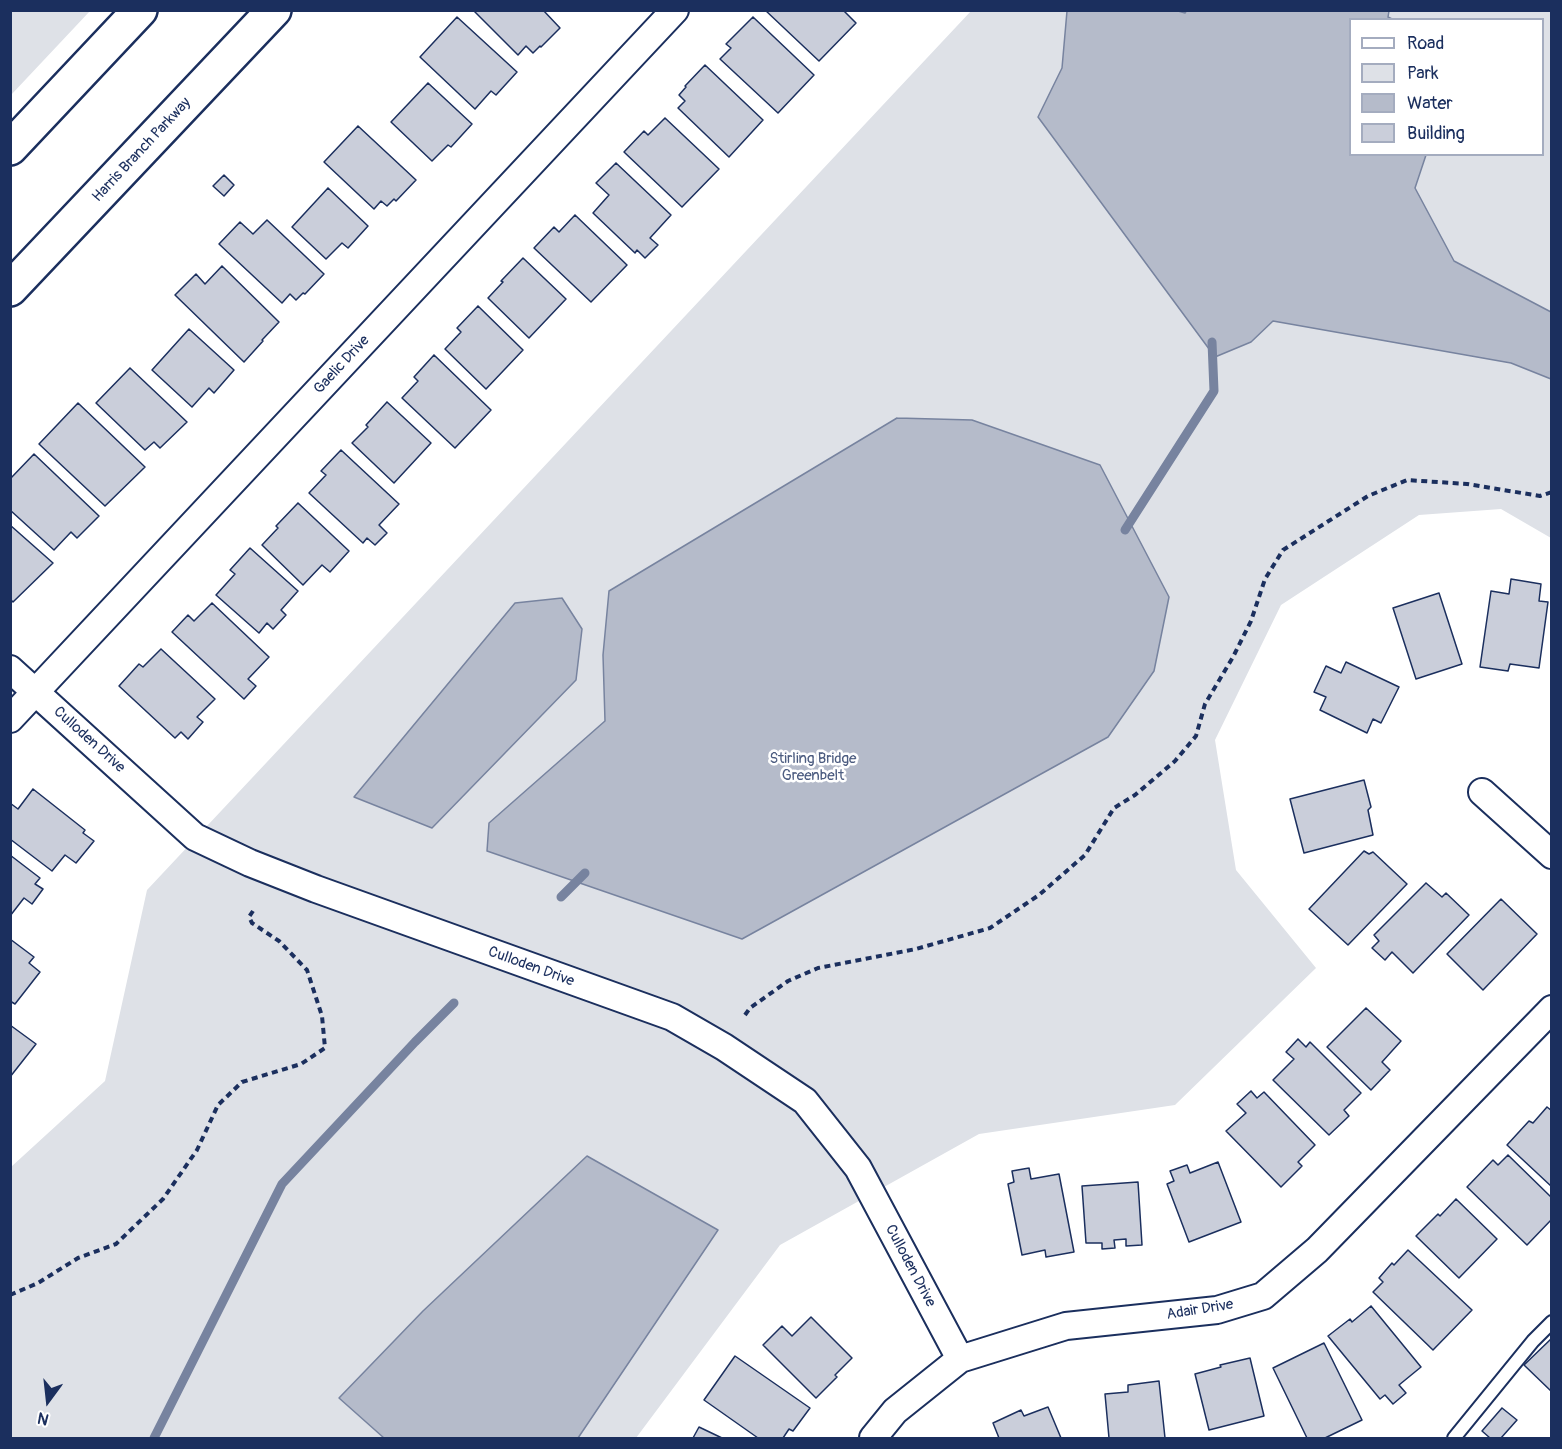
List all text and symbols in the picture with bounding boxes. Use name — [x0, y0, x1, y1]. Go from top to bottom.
legend — [1349, 18, 1544, 156]
text: Road — [1407, 32, 1444, 55]
text: Park — [1407, 62, 1439, 85]
text: Water — [1407, 92, 1453, 115]
street label: Harris Branch Parkway — [89, 94, 195, 206]
text: Building — [1407, 122, 1465, 145]
street label: Gaelic Drive — [310, 332, 374, 398]
street label: Culloden Drive — [49, 703, 129, 777]
park label: Stirling Bridge Greenbelt — [770, 750, 856, 785]
street label: Culloden Drive — [485, 943, 577, 991]
street label: Culloden Drive — [881, 1222, 939, 1310]
street label: Adair Drive — [1165, 1296, 1235, 1324]
north arrow — [18, 1371, 78, 1431]
text: N — [36, 1407, 51, 1429]

